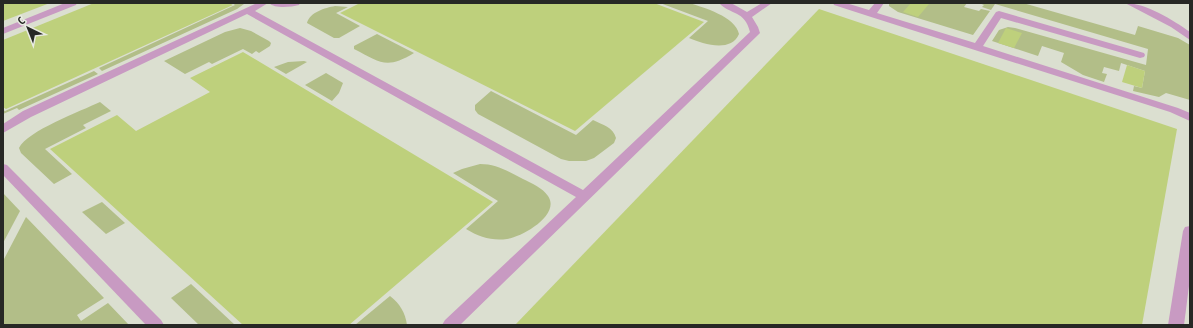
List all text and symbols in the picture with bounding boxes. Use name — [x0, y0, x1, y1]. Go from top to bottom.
north arrow — [8, 8, 48, 48]
text: С — [15, 14, 28, 28]

